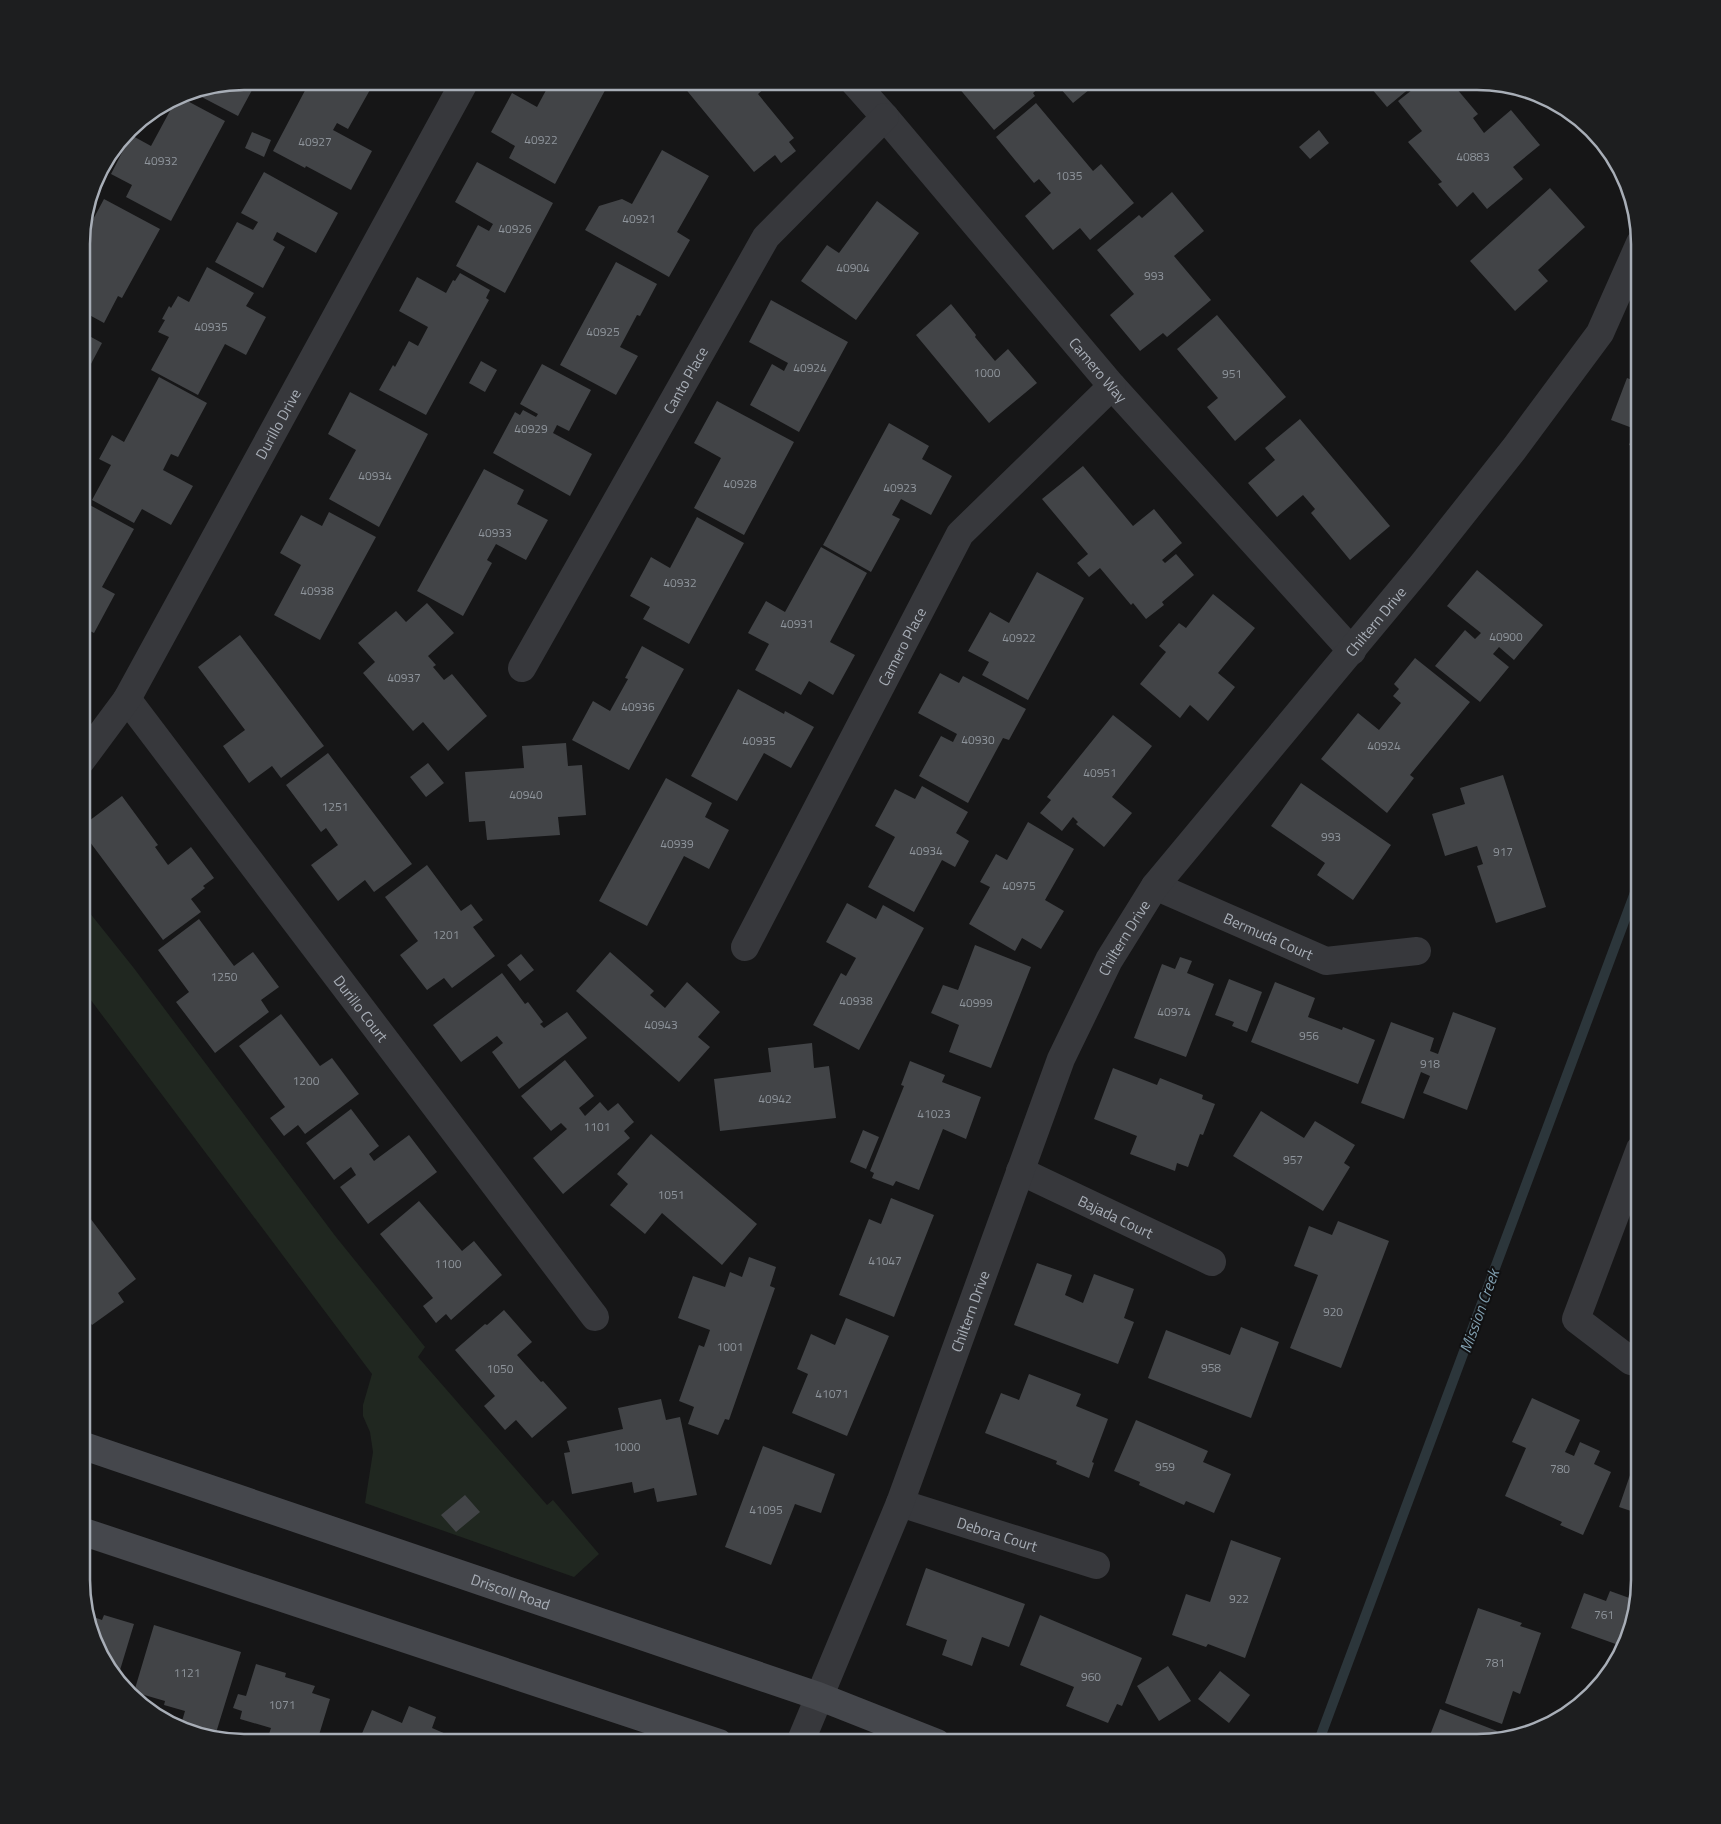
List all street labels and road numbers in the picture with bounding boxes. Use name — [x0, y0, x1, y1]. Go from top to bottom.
street label: Camero Way — [1064, 332, 1133, 408]
street label: Canto Place — [657, 342, 713, 418]
street label: Durillo Drive — [249, 384, 306, 463]
street label: Chiltern Drive — [1339, 581, 1411, 661]
street label: Camero Place — [871, 603, 932, 690]
street label: Chiltern Drive — [1092, 895, 1155, 979]
street label: Bermuda Court — [1220, 906, 1318, 966]
street label: Durillo Court — [328, 970, 395, 1047]
street label: Bajada Court — [1074, 1189, 1158, 1244]
street label: Chiltern Drive — [944, 1267, 995, 1355]
street label: Debora Court — [954, 1510, 1041, 1558]
street label: Driscoll Road — [468, 1567, 553, 1616]

